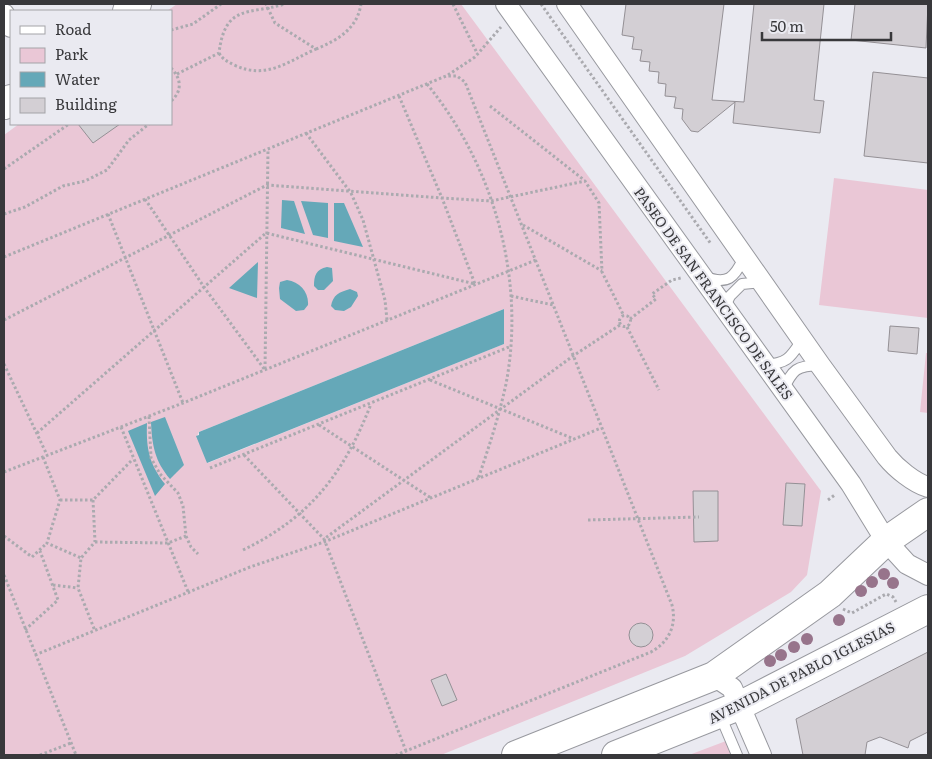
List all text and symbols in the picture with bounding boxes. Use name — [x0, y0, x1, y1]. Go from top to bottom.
legend — [10, 10, 172, 125]
scale bar — [762, 10, 891, 42]
text: 50 m — [770, 14, 804, 37]
text: Road — [55, 17, 91, 40]
text: Park — [55, 42, 89, 65]
text: Water — [55, 67, 100, 90]
text: Building — [55, 92, 117, 115]
street label: PASEO DE SAN FRANCISCO DE SALES — [630, 183, 798, 403]
street label: AVENIDA DE PABLO IGLESIAS — [704, 616, 898, 728]

